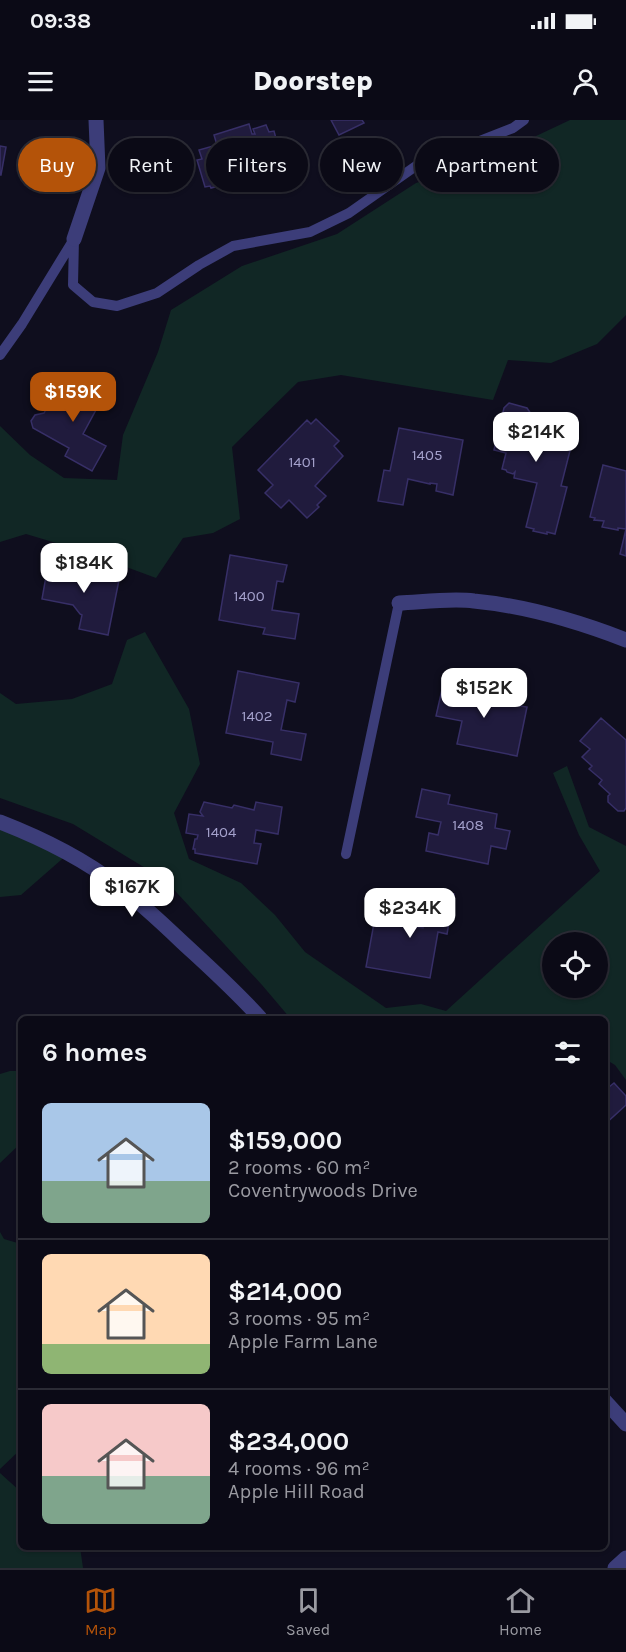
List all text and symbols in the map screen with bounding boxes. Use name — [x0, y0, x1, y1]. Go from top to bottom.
text: 09:38 — [30, 8, 91, 34]
icon: menu — [24, 65, 57, 98]
text: Doorstep — [253, 65, 373, 97]
icon: person — [569, 65, 602, 98]
chip: Buy — [18, 138, 96, 192]
chip: Rent — [108, 138, 194, 192]
chip: Filters — [206, 138, 308, 192]
chip: New — [320, 138, 403, 192]
chip: Apartment — [415, 138, 559, 192]
pin: $159K — [31, 372, 115, 423]
text: $159K — [44, 380, 102, 403]
pin: $214K — [494, 412, 578, 463]
text: $214K — [507, 420, 565, 443]
house number: 1405 — [412, 446, 442, 464]
house number: 1401 — [288, 453, 316, 471]
pin: $184K — [42, 543, 126, 594]
text: $184K — [55, 551, 113, 574]
house number: 1400 — [233, 587, 265, 605]
pin: $152K — [442, 668, 526, 719]
text: $152K — [455, 676, 513, 699]
house number: 1402 — [242, 707, 272, 725]
house number: 1408 — [452, 816, 484, 834]
house number: 1404 — [206, 823, 237, 841]
pin: $167K — [90, 867, 174, 918]
text: $167K — [104, 875, 160, 898]
pin: $234K — [368, 888, 452, 939]
text: $234K — [378, 896, 442, 919]
map controls — [542, 932, 608, 998]
button: locate — [542, 932, 608, 998]
icon: filters — [551, 1036, 584, 1069]
text: 6 homes — [42, 1037, 147, 1068]
text: $159,000 — [228, 1125, 342, 1156]
icon: home — [90, 1127, 162, 1199]
text: 2 rooms · 60 m² — [228, 1156, 371, 1179]
text: Coventrywoods Drive — [228, 1179, 418, 1202]
text: $214,000 — [228, 1276, 342, 1307]
icon: home — [90, 1278, 162, 1350]
text: 3 rooms · 95 m² — [228, 1307, 370, 1330]
text: Apple Farm Lane — [228, 1330, 378, 1353]
text: $234,000 — [228, 1426, 349, 1457]
icon: home — [90, 1428, 162, 1500]
text: 4 rooms · 96 m² — [228, 1457, 370, 1480]
text: Apple Hill Road — [228, 1480, 365, 1503]
tab: Map — [84, 1584, 117, 1639]
tab: Saved — [286, 1584, 330, 1639]
tab: Home — [499, 1584, 542, 1639]

